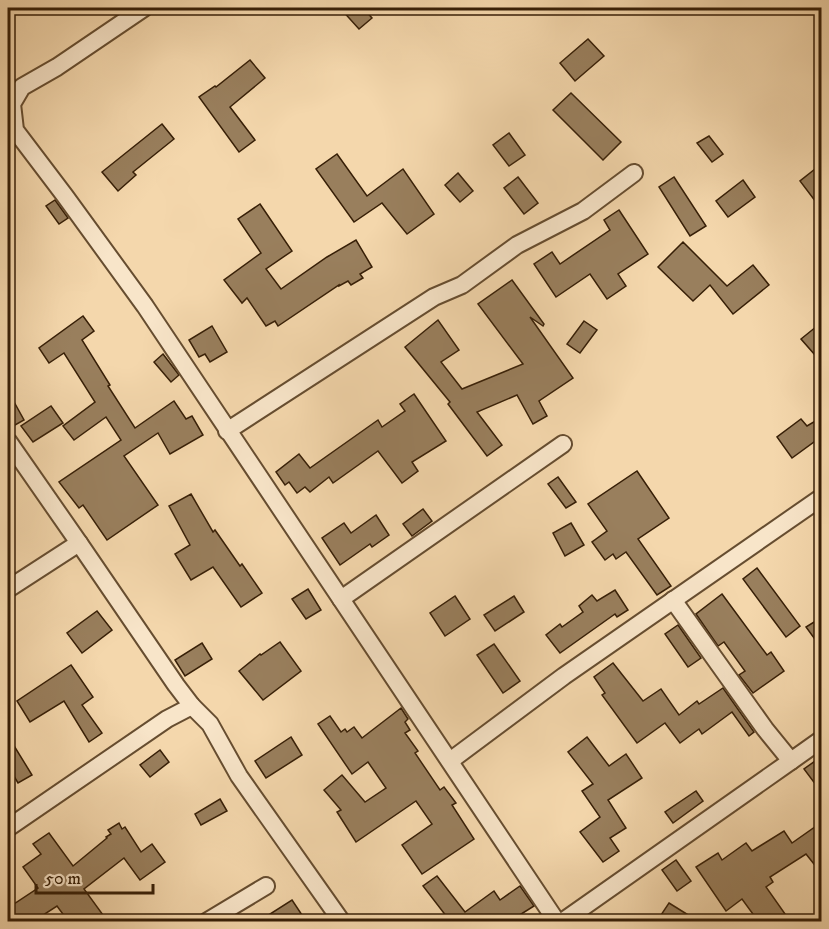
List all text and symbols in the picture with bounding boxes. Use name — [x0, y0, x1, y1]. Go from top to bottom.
scale bar — [36, 857, 153, 895]
text: 50 m — [45, 868, 81, 890]

